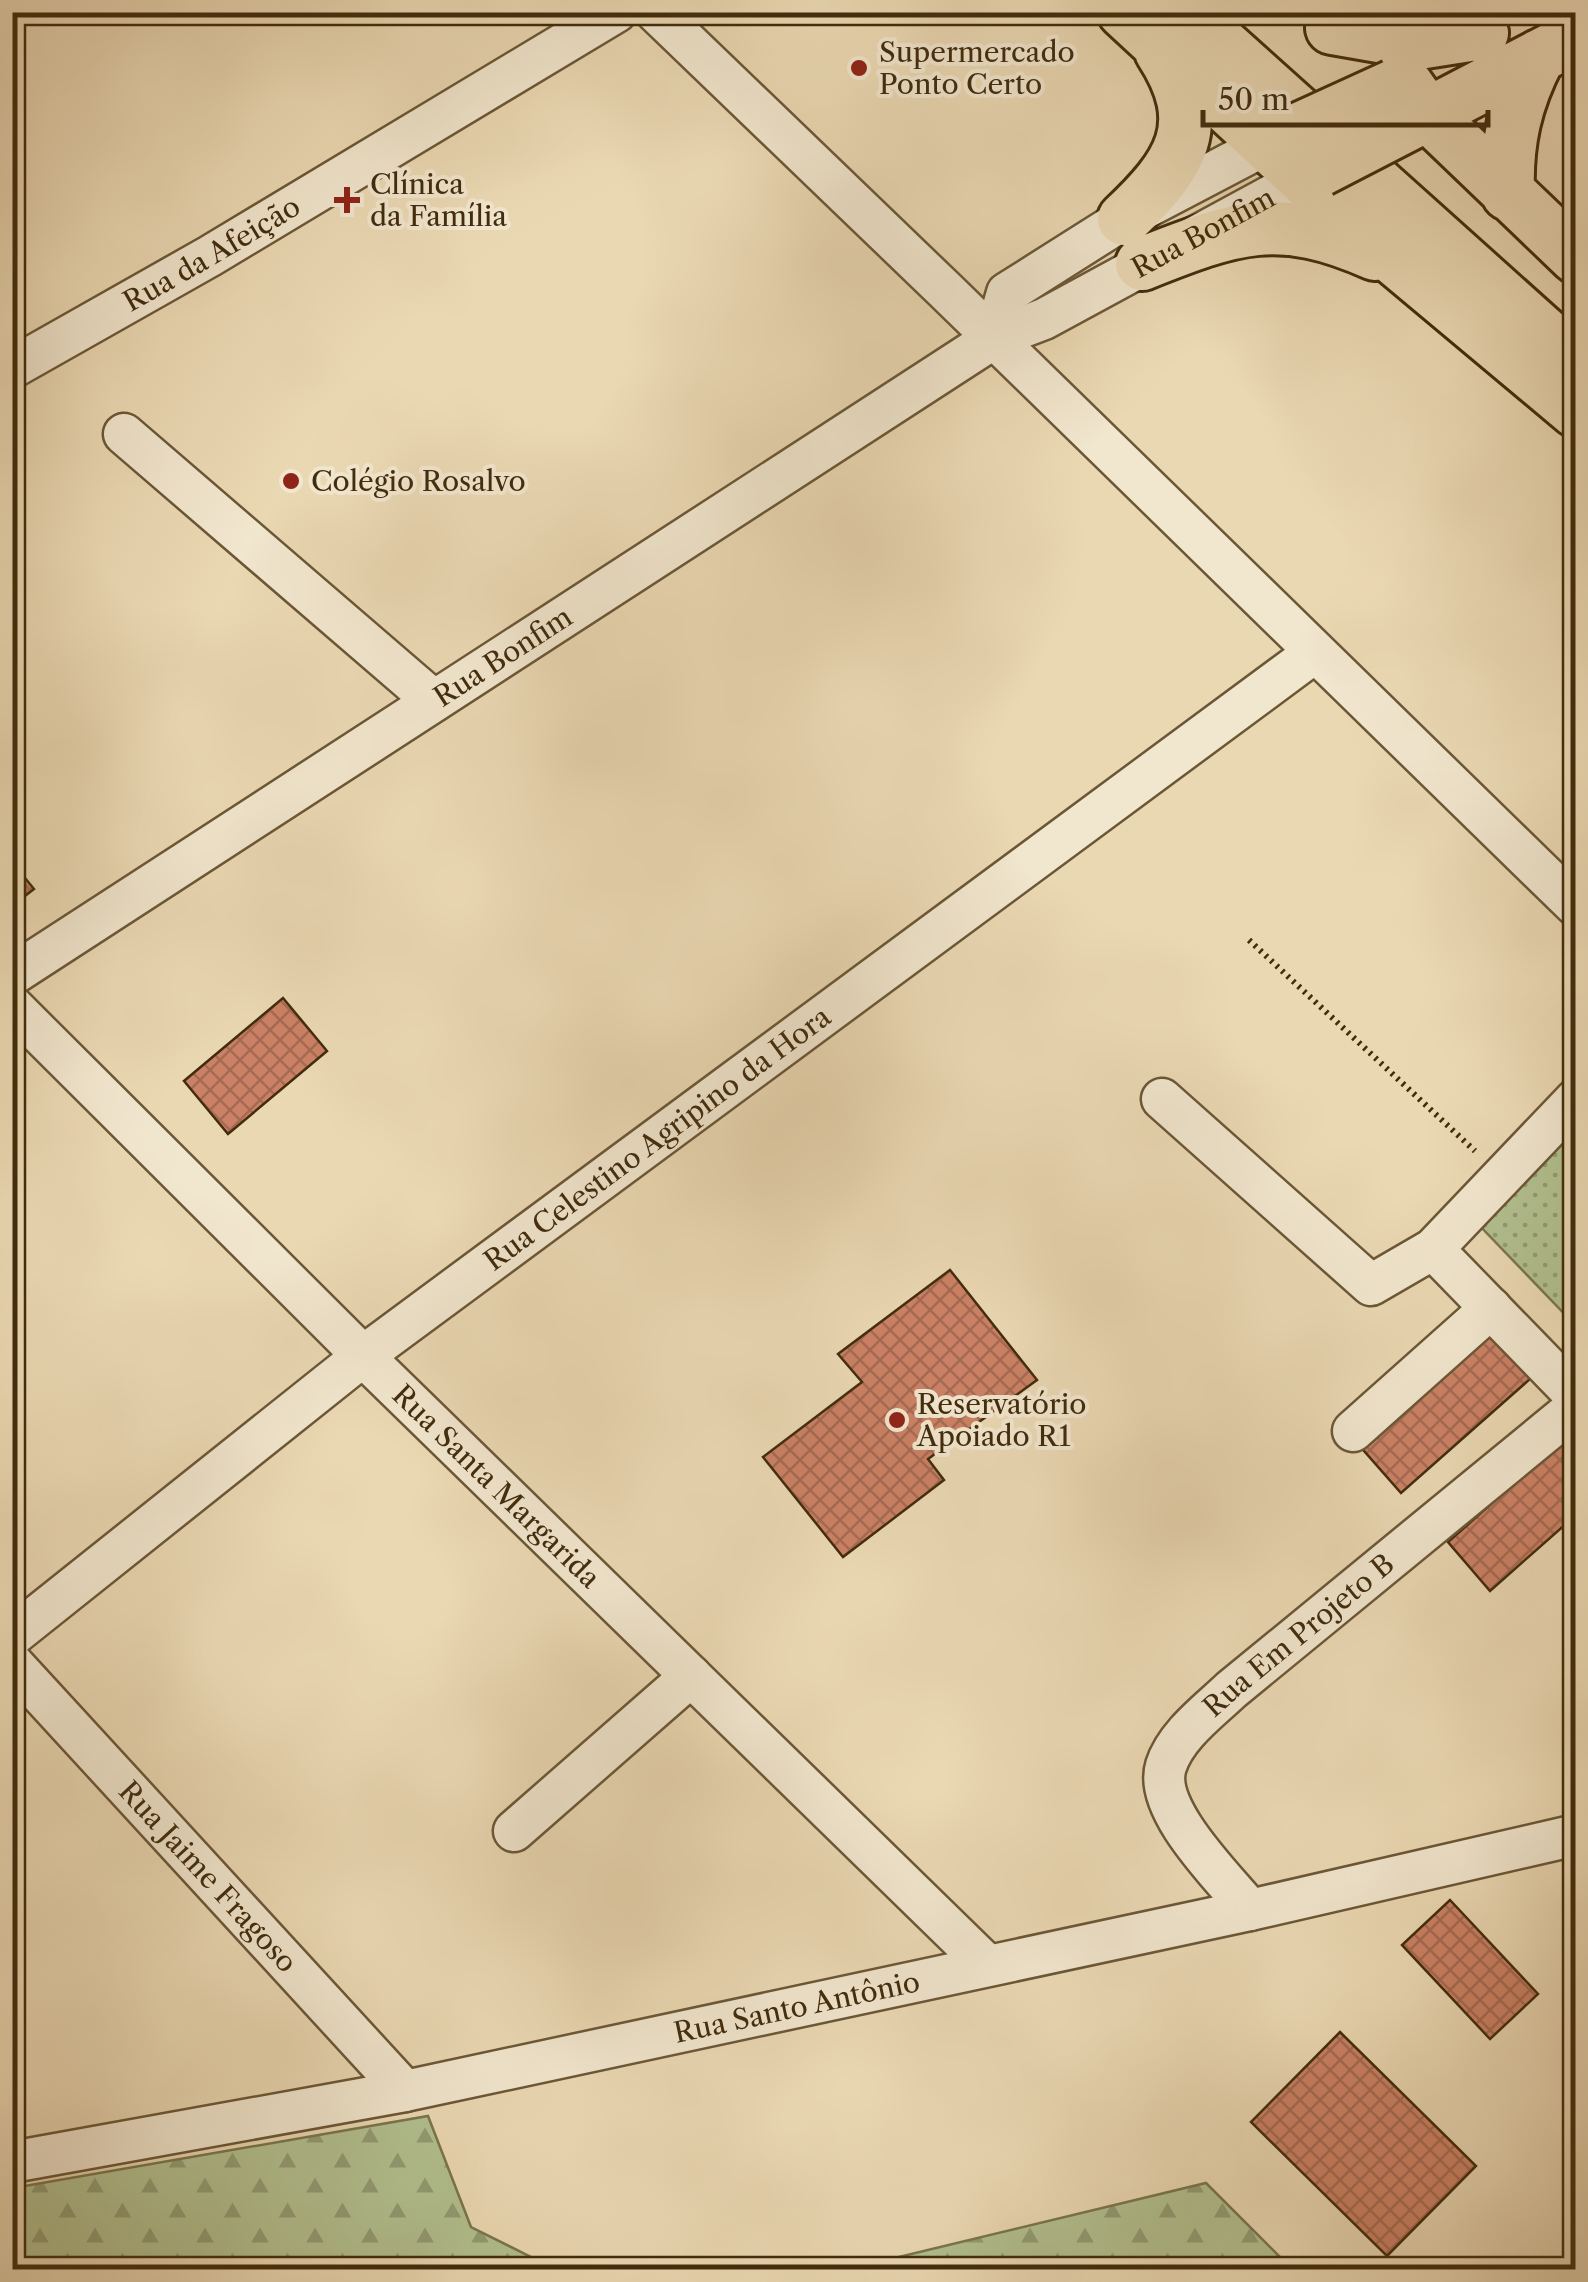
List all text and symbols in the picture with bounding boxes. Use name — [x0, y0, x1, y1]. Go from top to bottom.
place label: Supermercado Ponto Certo — [879, 35, 1075, 101]
marker: Supermercado Ponto Certo — [848, 57, 870, 79]
scale bar — [1203, 65, 1488, 127]
text: 50 m — [1218, 81, 1289, 118]
place label: Clínica da Família — [370, 167, 507, 233]
street label: Rua Bonfim — [1126, 180, 1281, 285]
marker: Clínica da Família — [334, 187, 360, 213]
street label: Rua da Afeição — [117, 189, 306, 319]
place label: Colégio Rosalvo — [311, 464, 526, 498]
marker: Colégio Rosalvo — [280, 470, 302, 492]
street label: Rua Bonfim — [427, 599, 578, 714]
street label: Rua Celestino Agripino da Hora — [478, 999, 837, 1278]
street label: Rua Santa Margarida — [386, 1377, 607, 1595]
place label: Reservatório Apoiado R1 — [916, 1387, 1086, 1453]
marker: Reservatório Apoiado R1 — [886, 1409, 908, 1431]
street label: Rua Em Projeto B — [1196, 1547, 1401, 1724]
street label: Rua Jaime Fragoso — [112, 1774, 304, 1979]
street label: Rua Santo Antônio — [671, 1964, 923, 2050]

